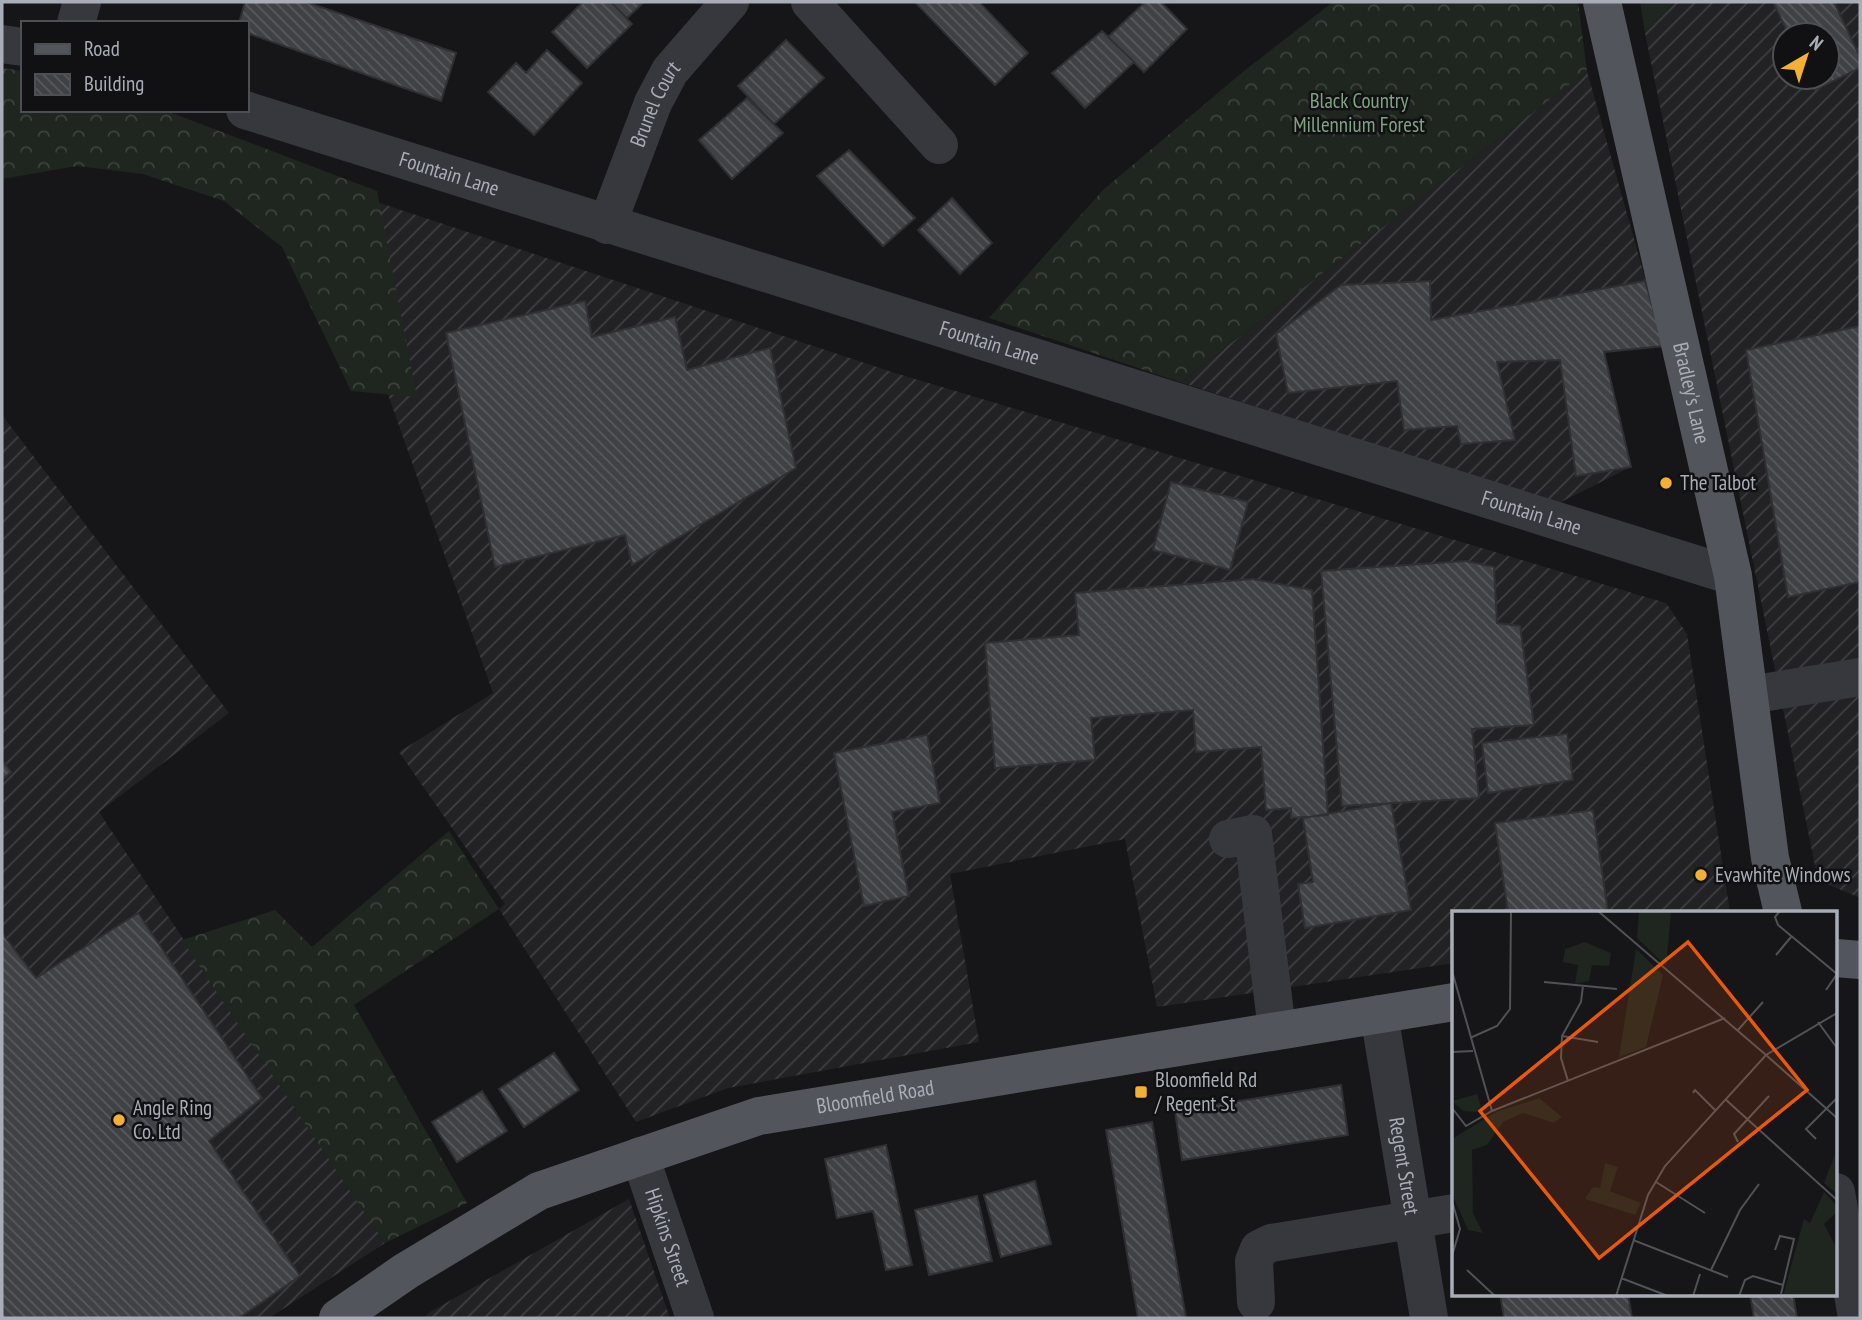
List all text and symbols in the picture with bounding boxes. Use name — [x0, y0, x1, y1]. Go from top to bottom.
legend — [21, 21, 248, 112]
north arrow — [1771, 21, 1841, 91]
text: N — [1805, 30, 1828, 55]
text: Road — [84, 35, 120, 62]
street label: Brunel Court — [624, 55, 686, 151]
text: Building — [84, 70, 144, 97]
park label: Black Country Millennium Forest — [1293, 87, 1425, 138]
street label: Fountain Lane — [396, 145, 503, 202]
street label: Fountain Lane — [936, 314, 1043, 371]
street label: Bradley's Lane — [1667, 339, 1716, 446]
place label: The Talbot — [1680, 469, 1756, 496]
marker: The Talbot — [1658, 475, 1674, 491]
street label: Fountain Lane — [1478, 484, 1585, 541]
place label: Evawhite Windows — [1715, 861, 1851, 888]
marker: Evawhite Windows — [1693, 867, 1709, 883]
inset map — [1452, 911, 1838, 1296]
place label: Bloomfield Rd / Regent St — [1154, 1066, 1257, 1117]
street label: Bloomfield Road — [814, 1074, 936, 1119]
marker: Bloomfield Rd / Regent St — [1133, 1084, 1149, 1100]
place label: Angle Ring Co. Ltd — [133, 1094, 212, 1145]
marker: Angle Ring Co. Ltd — [111, 1112, 127, 1128]
street label: Regent Street — [1383, 1115, 1426, 1217]
street label: Hipkins Street — [639, 1185, 697, 1290]

